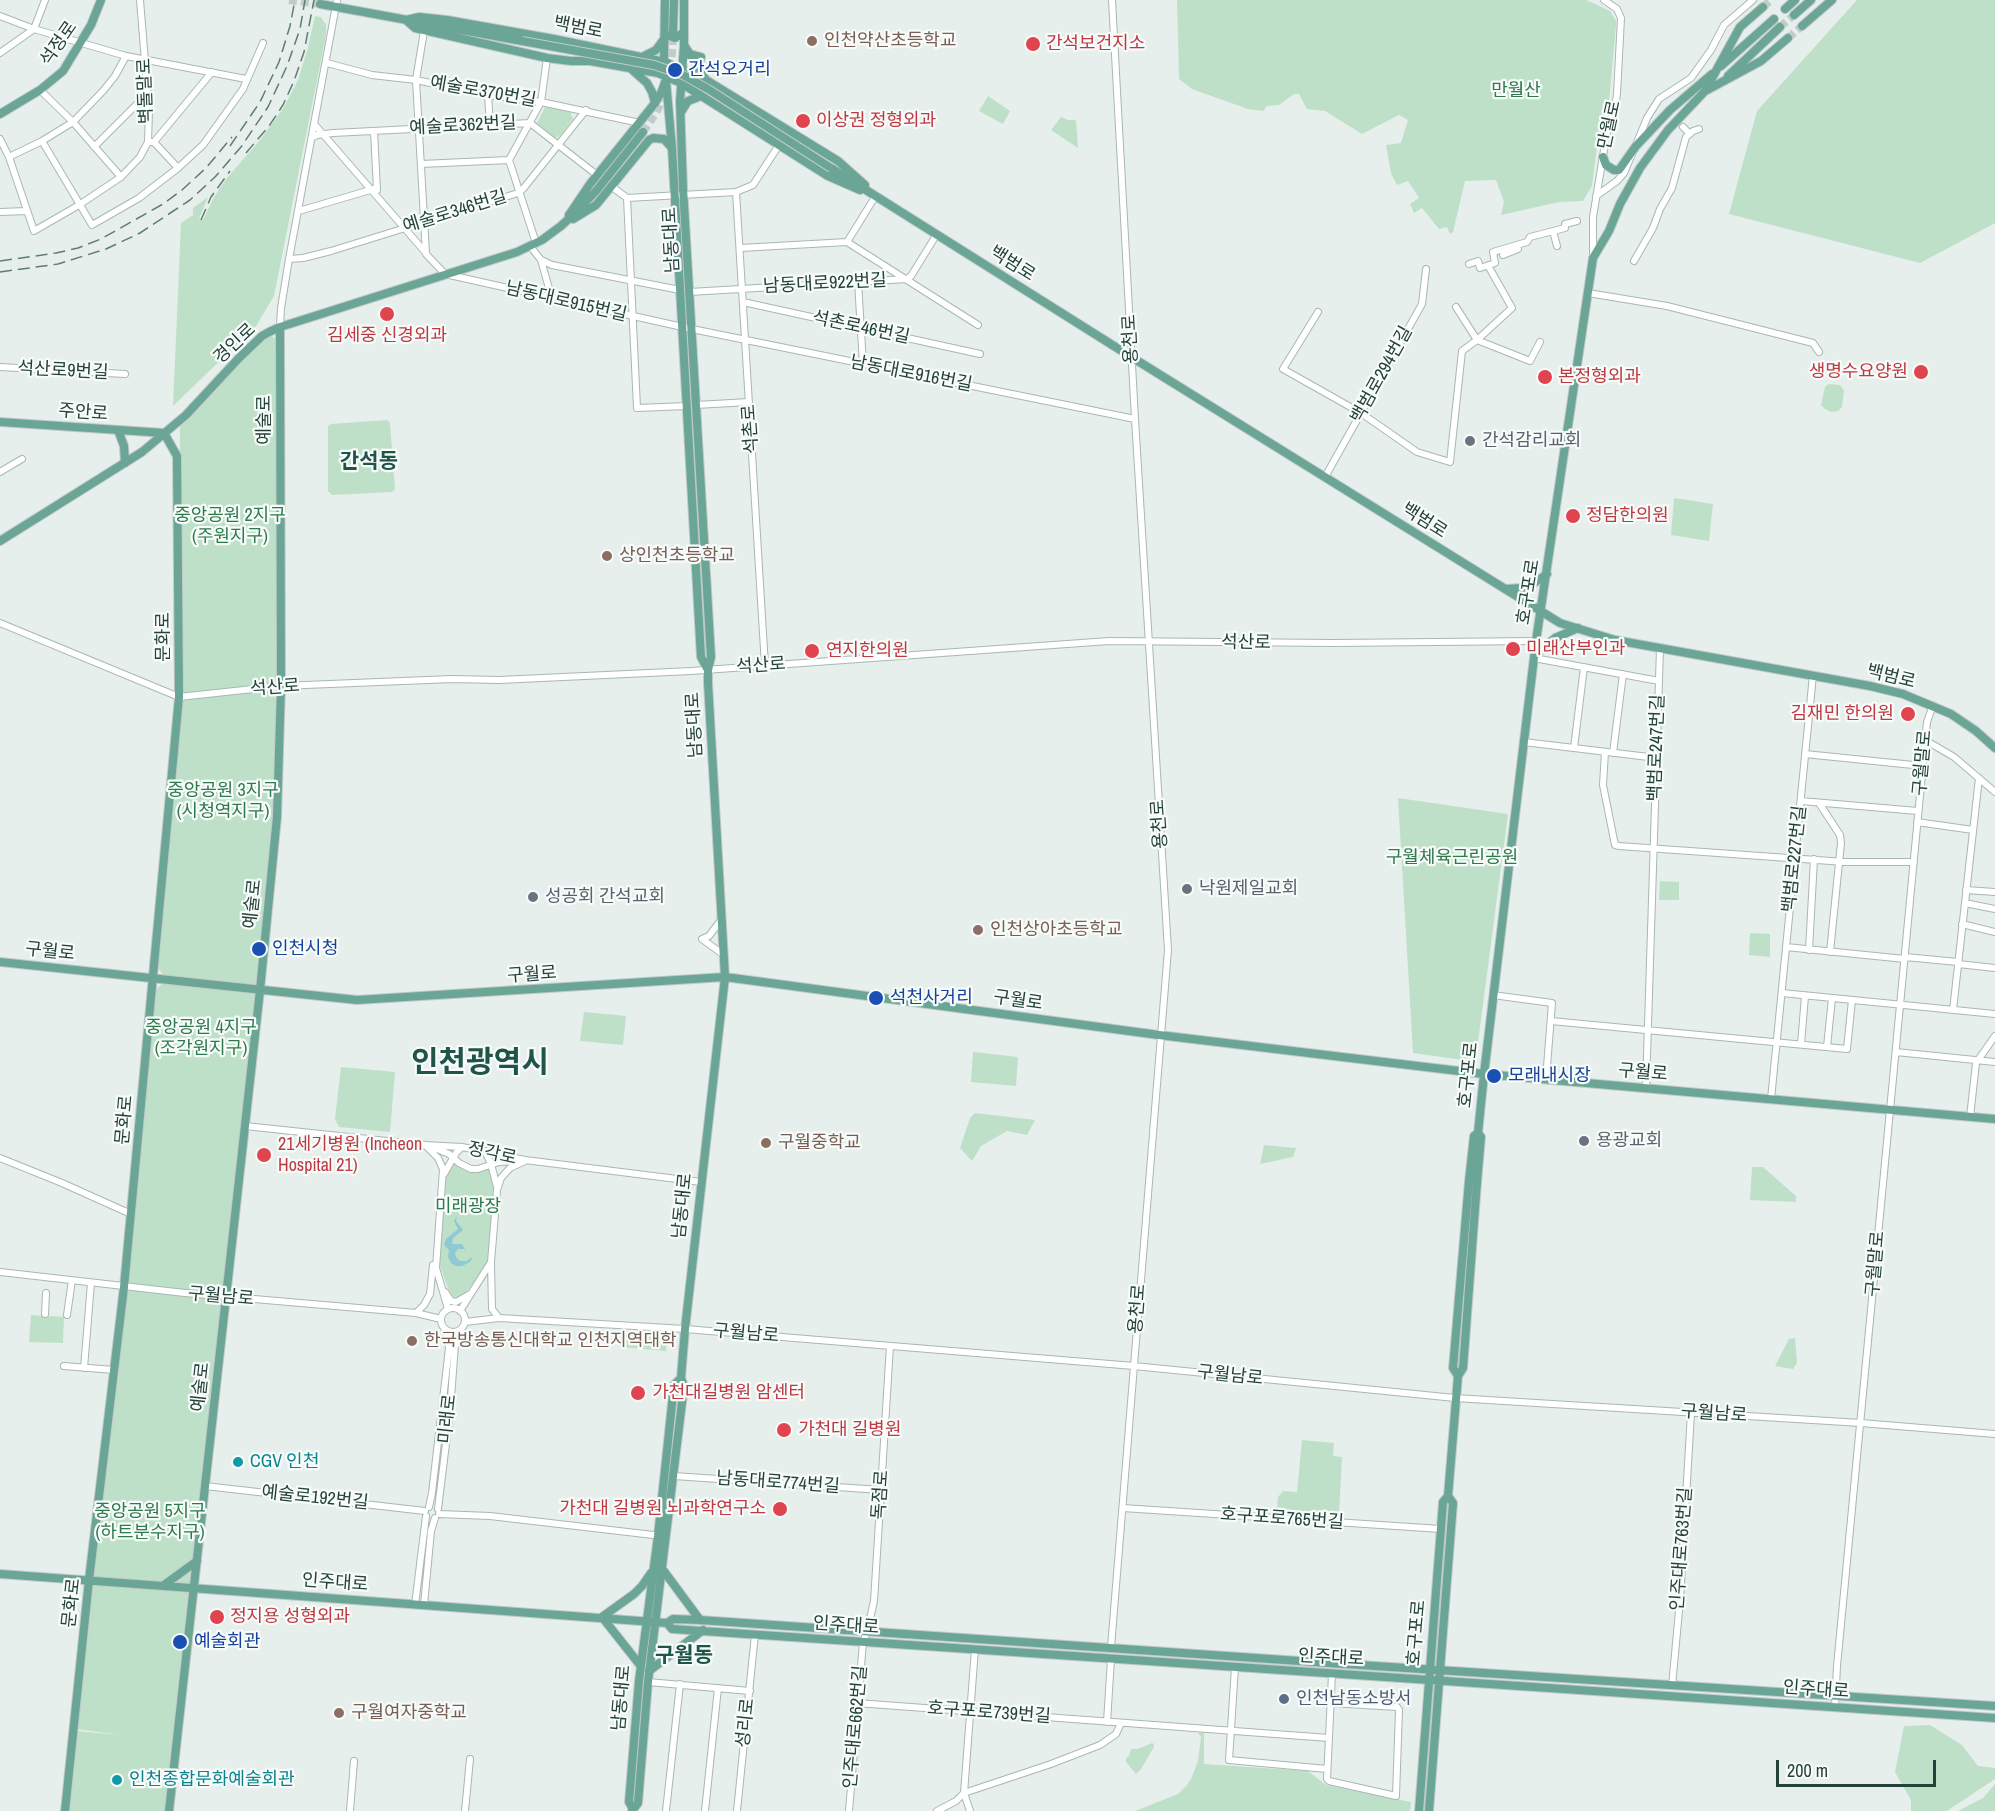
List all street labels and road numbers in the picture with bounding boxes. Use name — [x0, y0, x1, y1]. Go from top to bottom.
street label: 백범로 — [552, 13, 604, 43]
street label: 석정로 — [36, 17, 82, 71]
street label: 벽돌말로 — [134, 58, 158, 124]
street label: 예술로370번길 — [428, 72, 538, 112]
street label: 만월로 — [1594, 98, 1626, 152]
street label: 예술로362번길 — [409, 112, 517, 140]
street label: 예술로346번길 — [400, 186, 510, 238]
street label: 남동대로 — [659, 206, 685, 274]
street label: 백범로 — [985, 242, 1039, 286]
street label: 남동대로922번길 — [763, 270, 887, 298]
street label: 남동대로915번길 — [503, 278, 629, 326]
street label: 석촌로46번길 — [810, 307, 912, 349]
street label: 용천로 — [1119, 314, 1143, 364]
street label: 경인로 — [209, 319, 261, 369]
street label: 백범로294번길 — [1347, 323, 1417, 427]
street label: 남동대로916번길 — [848, 352, 974, 396]
street label: 석산로9번길 — [17, 358, 109, 384]
street label: 예술로 — [254, 395, 276, 445]
street label: 주안로 — [57, 400, 109, 426]
street label: 석촌로 — [738, 403, 764, 455]
street label: 백범로 — [1397, 499, 1451, 543]
street label: 호구포로 — [1513, 558, 1545, 626]
street label: 문화로 — [153, 612, 175, 662]
street label: 석산로 — [1221, 632, 1271, 654]
street label: 석산로 — [735, 653, 787, 679]
street label: 백범로 — [1864, 661, 1918, 693]
street label: 석산로 — [249, 675, 301, 701]
street label: 남동대로 — [682, 691, 708, 759]
street label: 백범로247번길 — [1644, 694, 1670, 802]
street label: 구월말로 — [1909, 729, 1937, 797]
street label: 용천로 — [1147, 798, 1173, 850]
street label: 백범로227번길 — [1779, 804, 1811, 914]
street label: 예술로 — [240, 878, 266, 930]
street label: 구월로 — [24, 939, 76, 965]
street label: 구월로 — [506, 962, 558, 988]
street label: 구월로 — [992, 987, 1044, 1015]
street label: 호구포로 — [1455, 1041, 1483, 1109]
street label: 구월로 — [1617, 1060, 1669, 1086]
street label: 문화로 — [112, 1094, 138, 1146]
street label: 정각로 — [465, 1138, 519, 1170]
street label: 남동대로 — [669, 1172, 697, 1240]
street label: 구월말로 — [1862, 1230, 1890, 1298]
street label: 구월남로 — [187, 1283, 255, 1311]
street label: 용천로 — [1125, 1283, 1151, 1335]
street label: 구월남로 — [712, 1320, 780, 1348]
street label: 예술로 — [188, 1361, 214, 1413]
street label: 구월남로 — [1196, 1362, 1264, 1390]
street label: 미래로 — [435, 1393, 461, 1445]
street label: 구월남로 — [1680, 1401, 1748, 1427]
street label: 남동대로774번길 — [715, 1468, 841, 1498]
street label: 독점로 — [868, 1469, 894, 1521]
street label: 예술로192번길 — [260, 1482, 370, 1514]
street label: 인주대로763번길 — [1667, 1486, 1697, 1612]
street label: 호구포로765번길 — [1219, 1504, 1345, 1534]
street label: 인주대로 — [301, 1570, 369, 1596]
street label: 문화로 — [59, 1577, 85, 1629]
street label: 호구포로 — [1403, 1599, 1431, 1667]
street label: 인주대로 — [812, 1613, 880, 1639]
street label: 인주대로 — [1297, 1645, 1365, 1671]
street label: 남동대로 — [608, 1664, 636, 1732]
street label: 인주대로662번길 — [840, 1664, 872, 1790]
street label: 인주대로 — [1782, 1677, 1850, 1703]
street label: 성리로 — [733, 1697, 759, 1749]
street label: 호구포로739번길 — [926, 1698, 1052, 1728]

